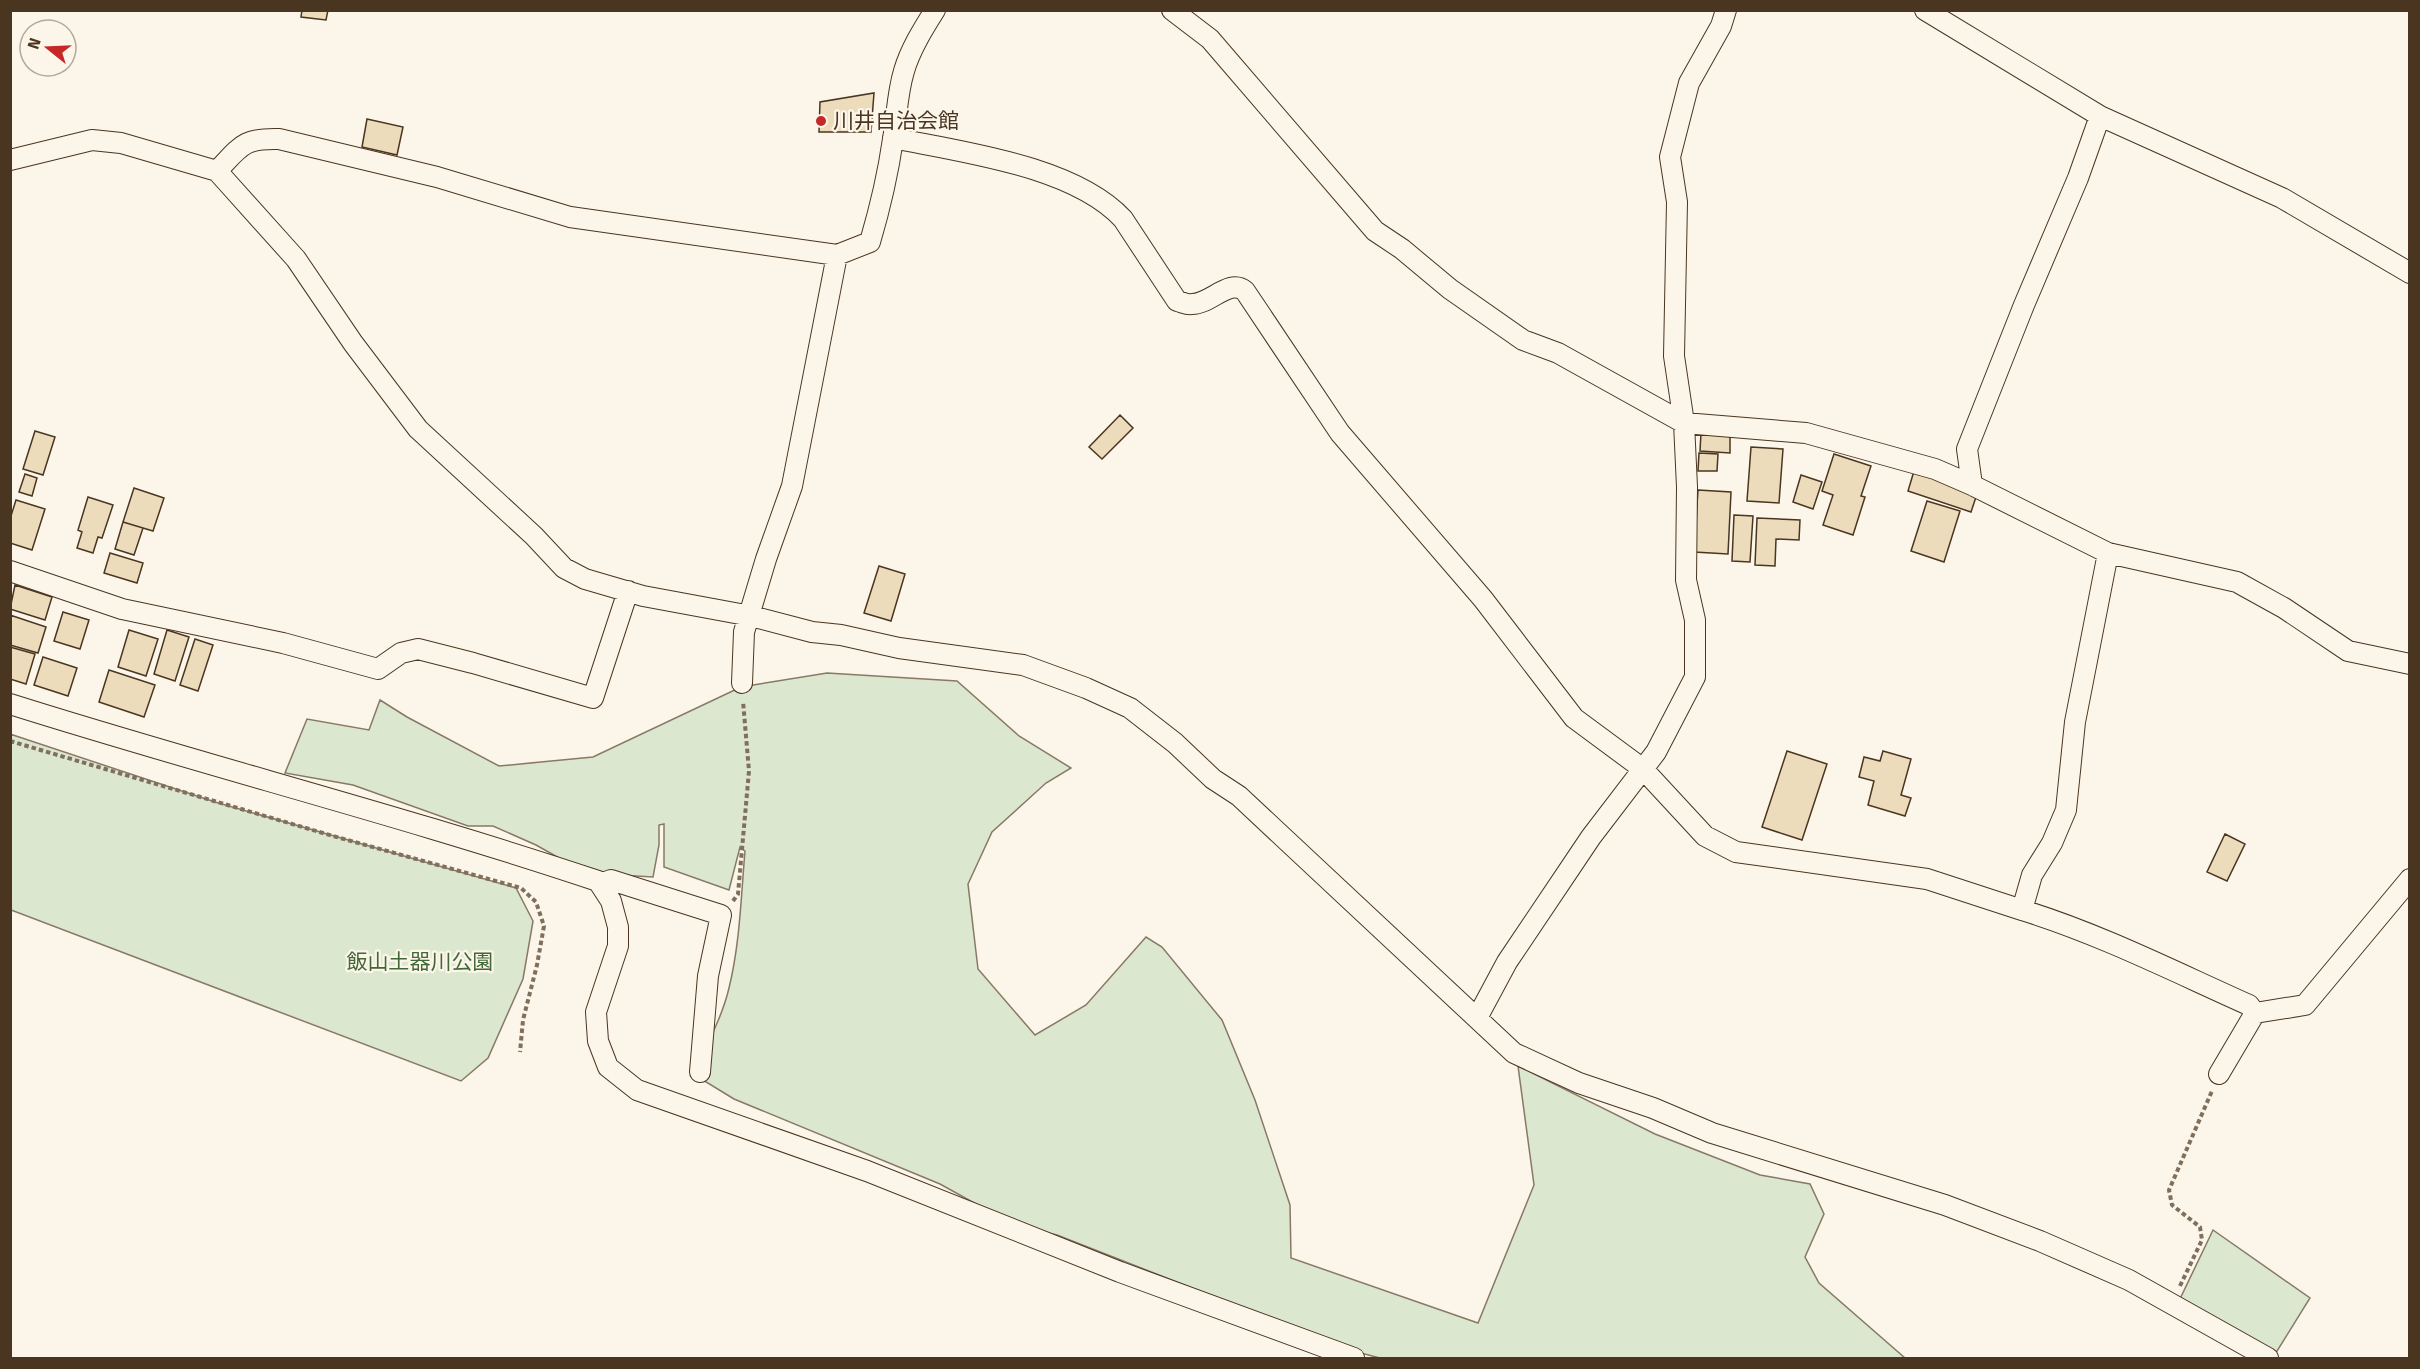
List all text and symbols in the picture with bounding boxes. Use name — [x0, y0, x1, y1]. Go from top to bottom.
north arrow — [18, 18, 78, 78]
text: N — [24, 36, 45, 51]
place label: 川井自治会館 — [833, 108, 959, 134]
marker: 川井自治会館 — [814, 114, 828, 128]
park label: 飯山土器川公園 — [347, 949, 494, 975]

